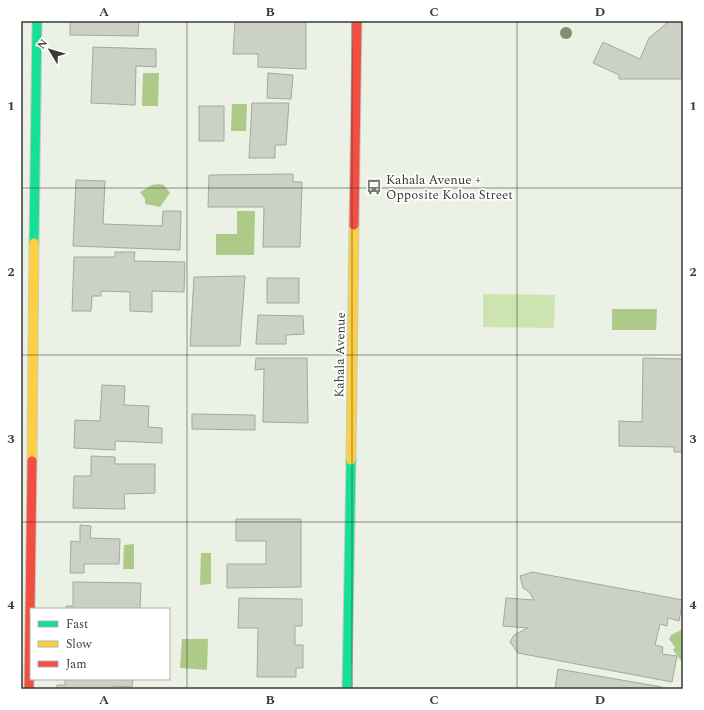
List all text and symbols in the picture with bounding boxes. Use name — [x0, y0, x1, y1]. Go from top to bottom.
text: A — [99, 2, 109, 22]
text: B — [265, 2, 275, 22]
text: C — [429, 2, 439, 22]
text: D — [595, 2, 605, 22]
north arrow — [30, 30, 70, 70]
text: N — [33, 35, 52, 53]
text: 1 — [7, 96, 15, 116]
text: 1 — [689, 96, 697, 116]
place label: Kahala Avenue + Opposite Koloa Street — [386, 170, 513, 205]
bus stop icon: Kahala Avenue + Opposite Koloa Street — [365, 178, 383, 196]
text: 2 — [7, 262, 15, 282]
text: 2 — [689, 262, 697, 282]
street label: Kahala Avenue — [329, 312, 351, 398]
text: 3 — [7, 429, 15, 449]
text: 3 — [689, 429, 697, 449]
text: 4 — [7, 595, 15, 615]
text: 4 — [689, 595, 697, 615]
legend — [30, 608, 170, 680]
text: Fast — [66, 615, 88, 634]
text: Slow — [66, 635, 92, 654]
text: Jam — [66, 655, 87, 674]
text: A — [99, 690, 109, 710]
text: B — [265, 690, 275, 710]
text: C — [429, 690, 439, 710]
text: D — [595, 690, 605, 710]

